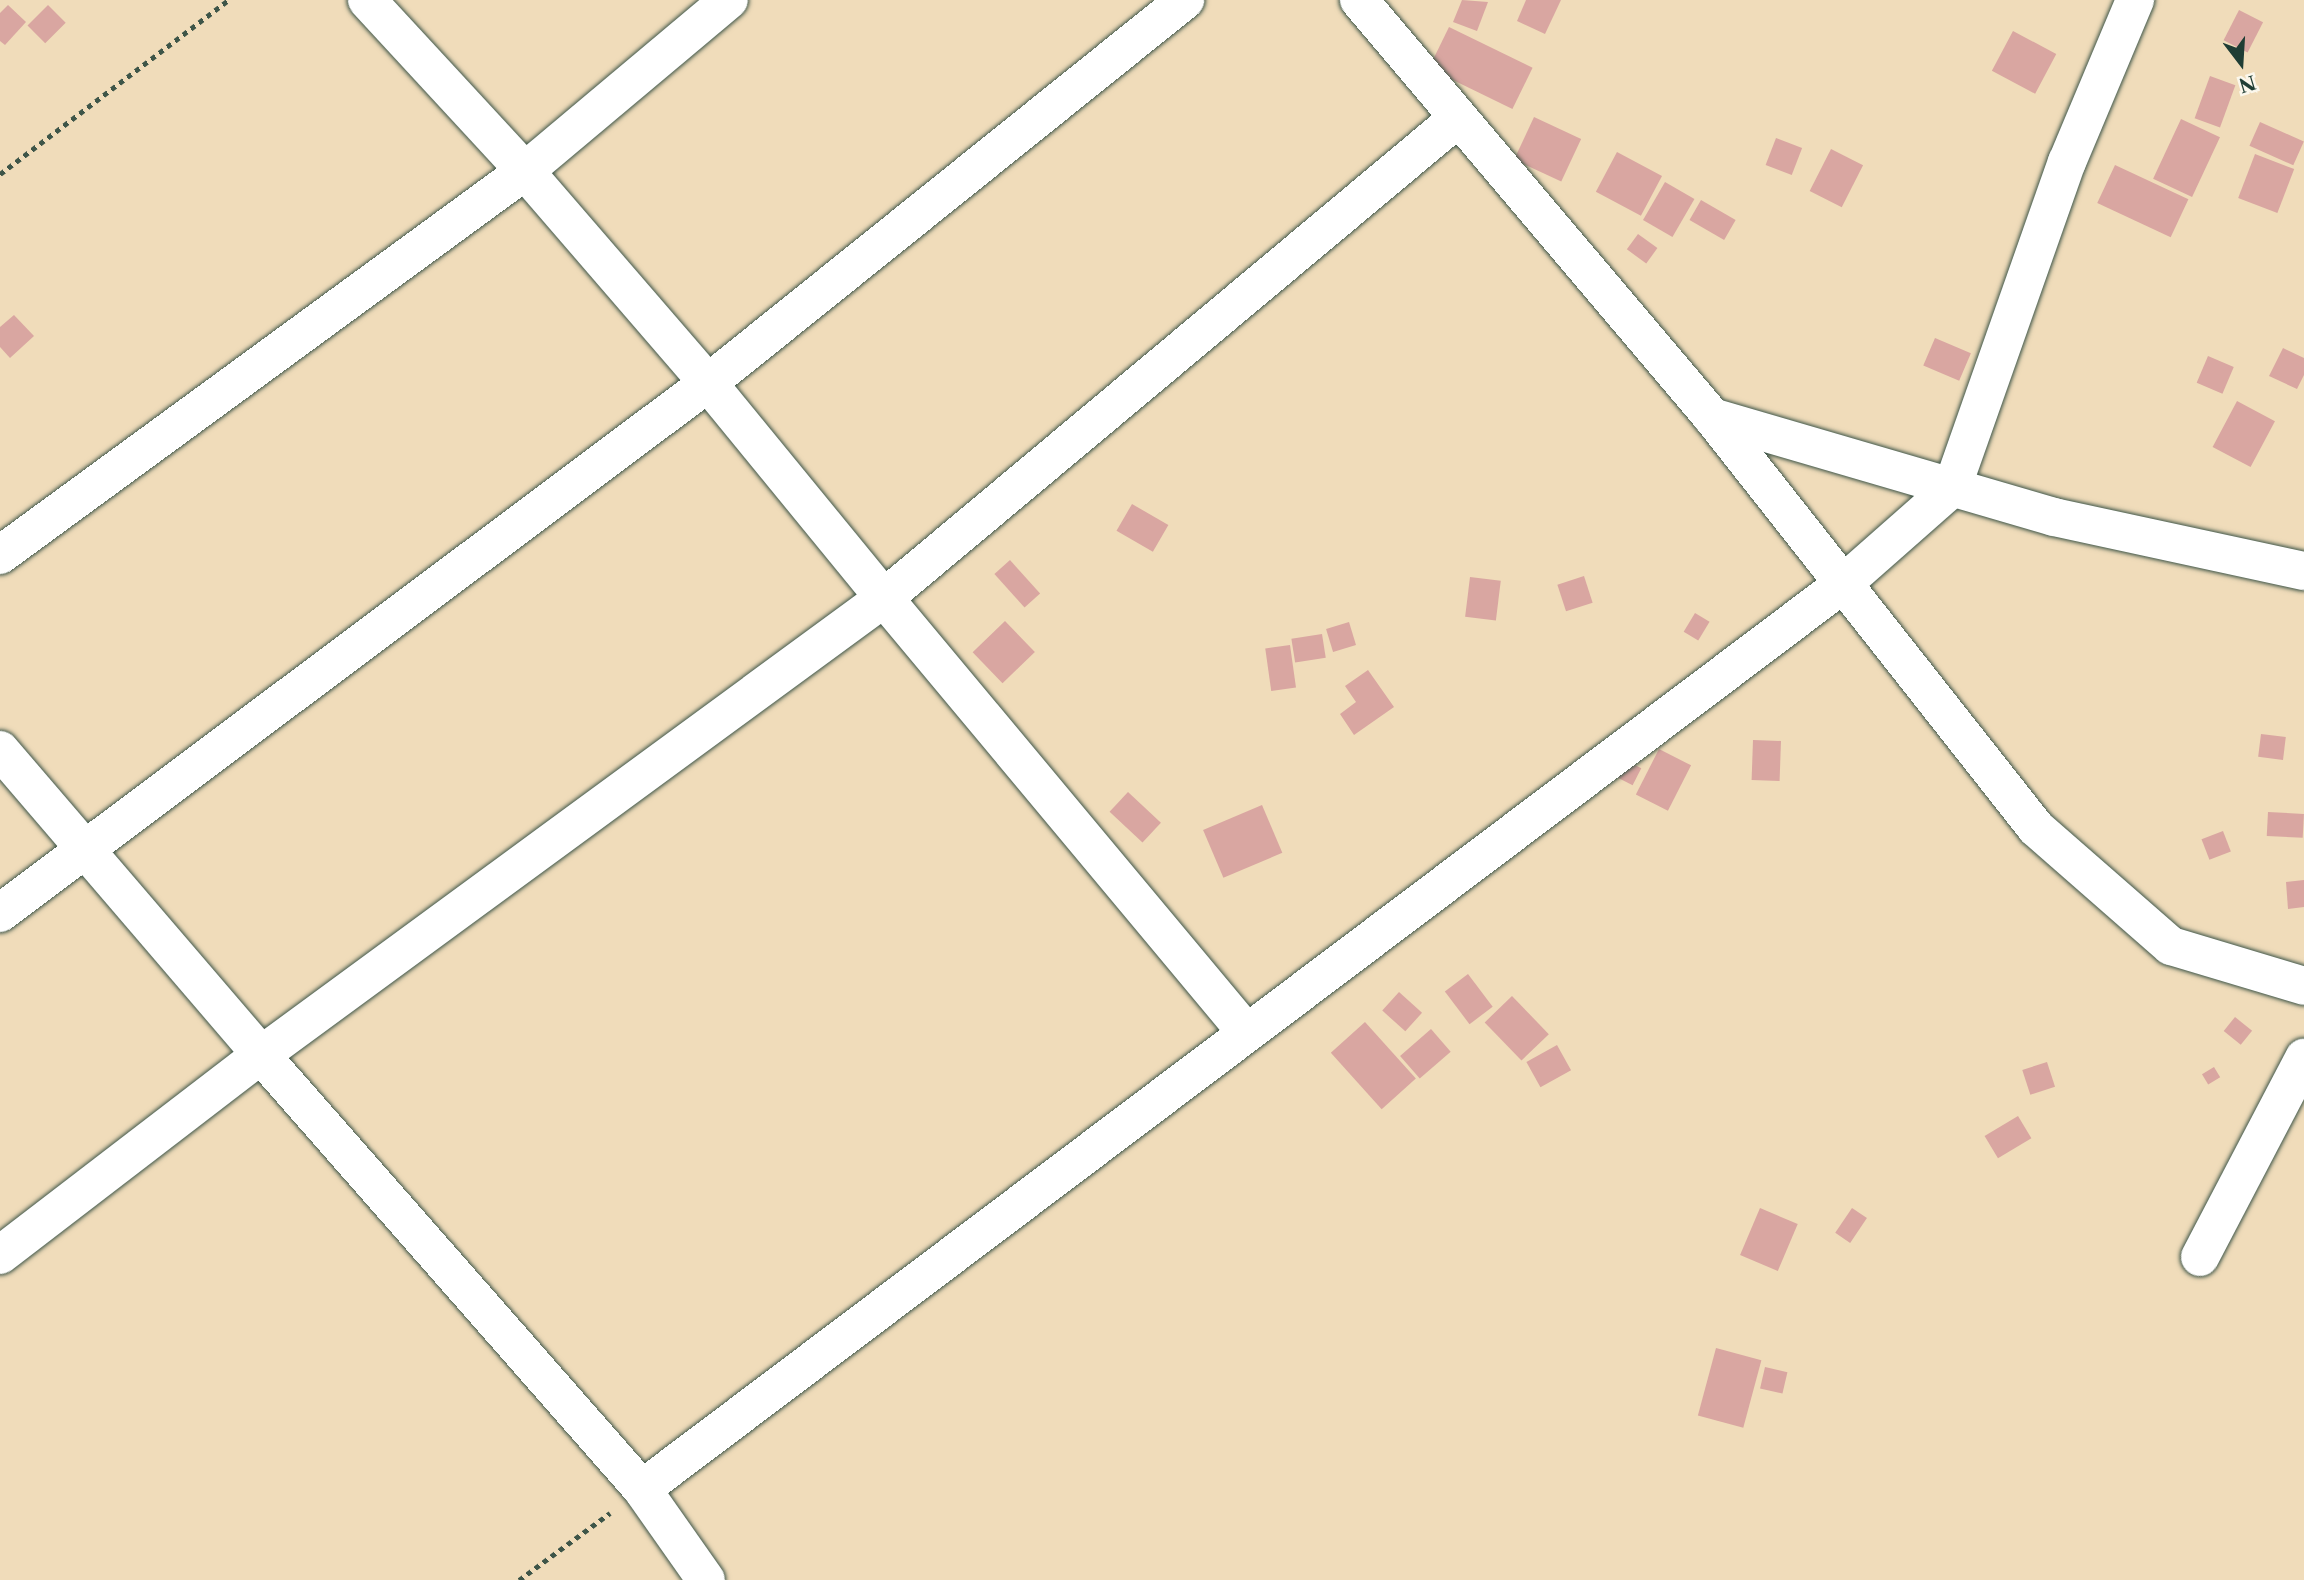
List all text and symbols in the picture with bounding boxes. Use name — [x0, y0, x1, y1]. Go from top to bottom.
north arrow — [2206, 28, 2276, 98]
text: N — [2236, 70, 2259, 97]

